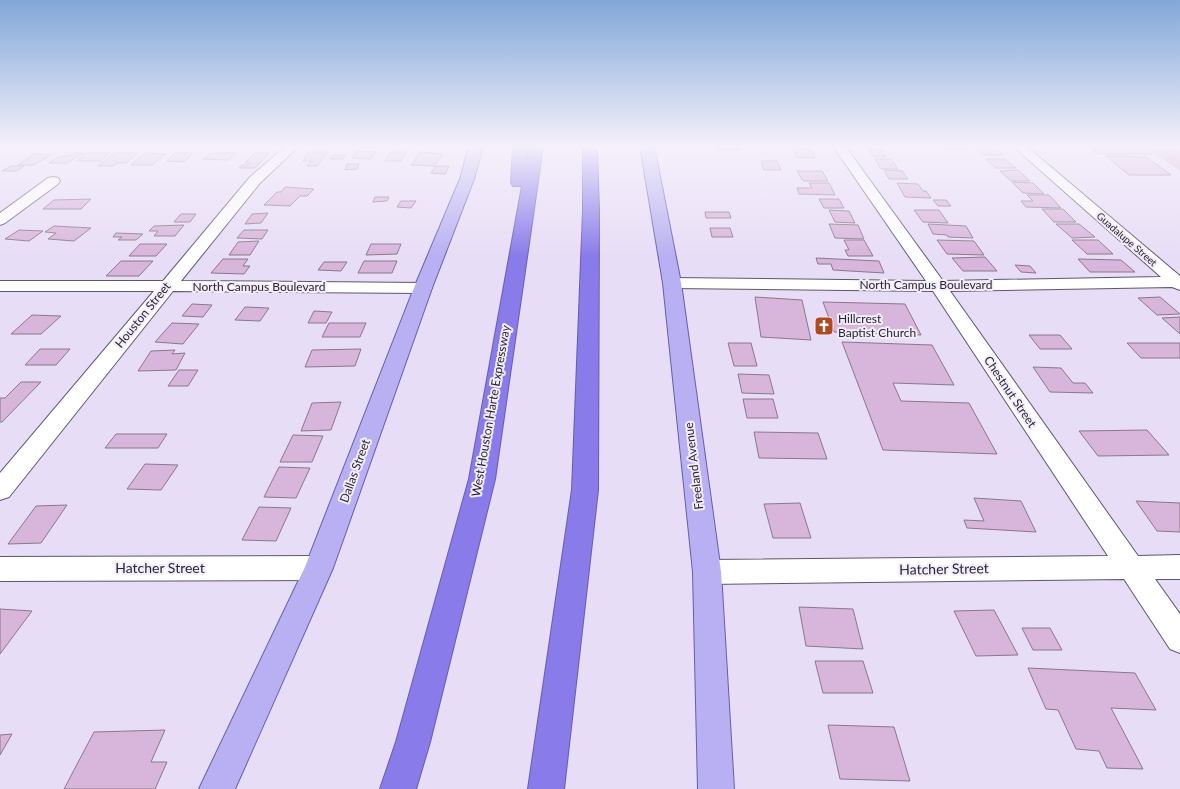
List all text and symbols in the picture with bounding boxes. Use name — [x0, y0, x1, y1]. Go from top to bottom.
street label: Guadalupe Street — [1094, 210, 1160, 269]
street label: North Campus Boulevard — [860, 277, 992, 292]
street label: Houston Street — [112, 278, 174, 351]
street label: North Campus Boulevard — [193, 279, 325, 294]
place label: Hillcrest Baptist Church — [838, 311, 916, 340]
church icon: Hillcrest Baptist Church — [813, 315, 835, 337]
street label: West Houston Harte Expressway — [468, 323, 513, 498]
street label: Chestnut Street — [981, 353, 1040, 431]
street label: Freeland Avenue — [681, 422, 706, 510]
street label: Dallas Street — [336, 436, 373, 505]
street label: Hatcher Street — [115, 559, 205, 576]
street label: Hatcher Street — [899, 559, 989, 578]

